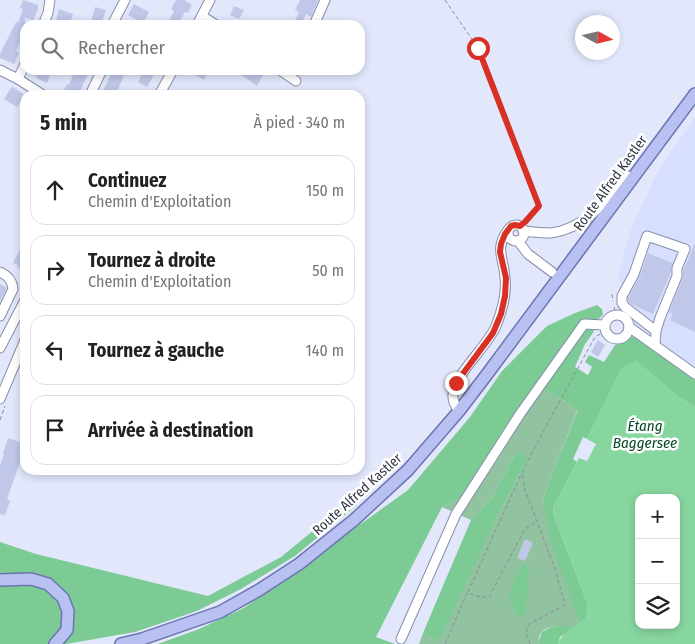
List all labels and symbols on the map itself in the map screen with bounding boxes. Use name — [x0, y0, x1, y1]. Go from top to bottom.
north arrow — [575, 15, 620, 60]
route start — [467, 37, 490, 60]
street label: Route Alfred Kastler — [570, 132, 651, 234]
route end — [445, 372, 468, 395]
water label: Étang Baggersee — [613, 417, 677, 452]
street label: Route Alfred Kastler — [309, 450, 406, 539]

